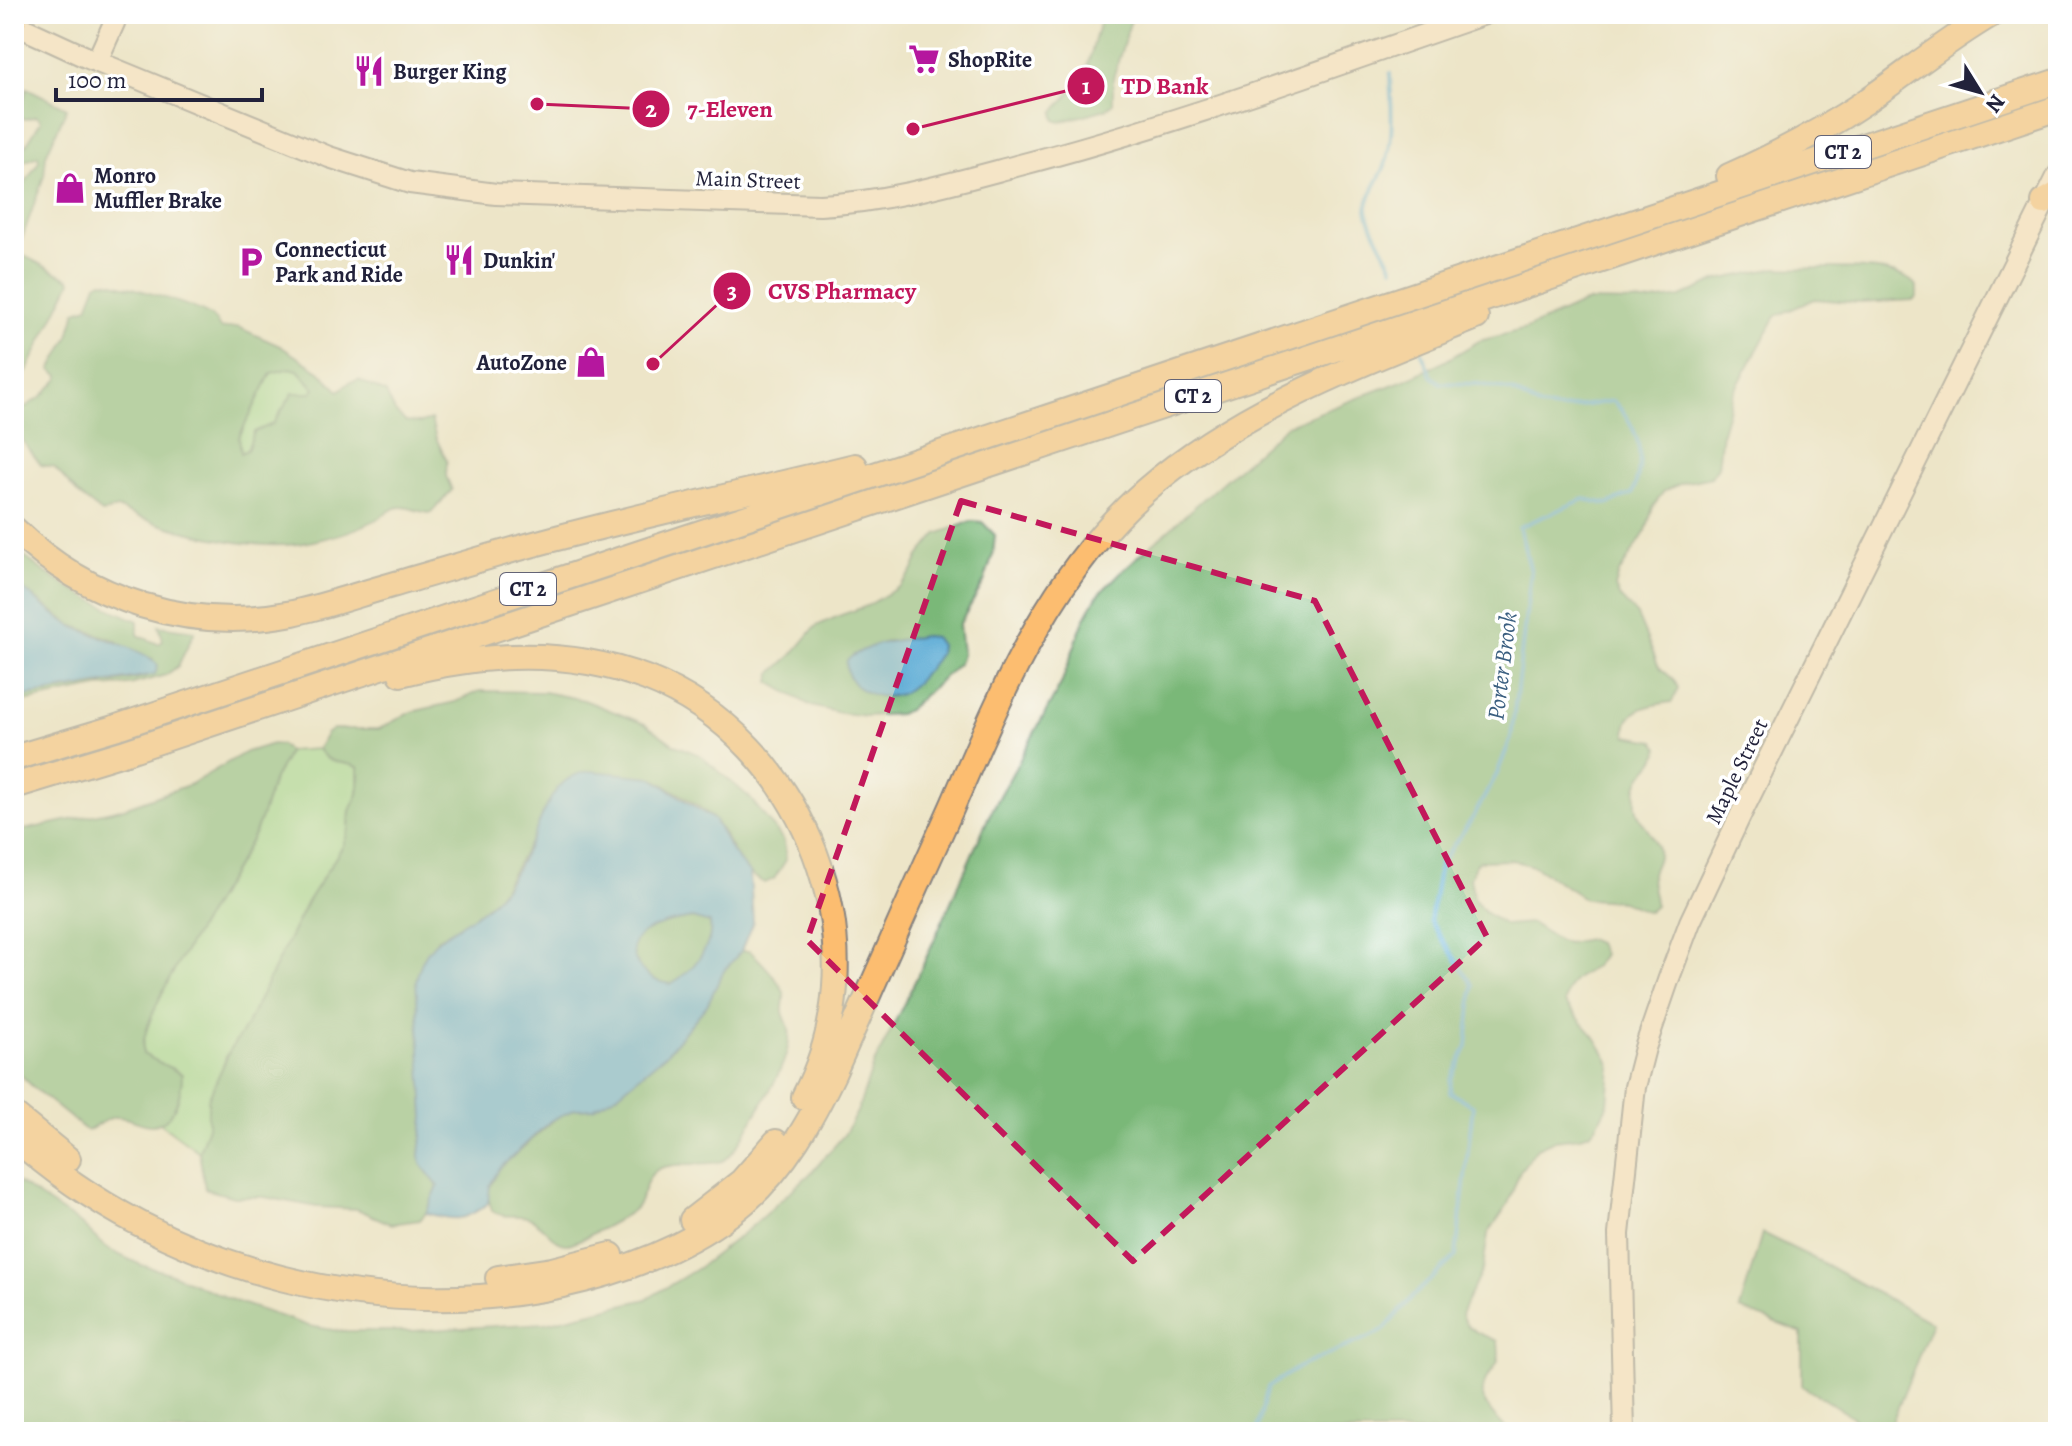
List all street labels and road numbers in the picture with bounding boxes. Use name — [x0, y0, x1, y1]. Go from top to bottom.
road number: CT 2 — [1815, 136, 1871, 168]
street label: Main Street — [695, 163, 801, 197]
road number: CT 2 — [1165, 380, 1221, 412]
road number: CT 2 — [500, 573, 556, 605]
street label: Maple Street — [1698, 714, 1775, 829]

